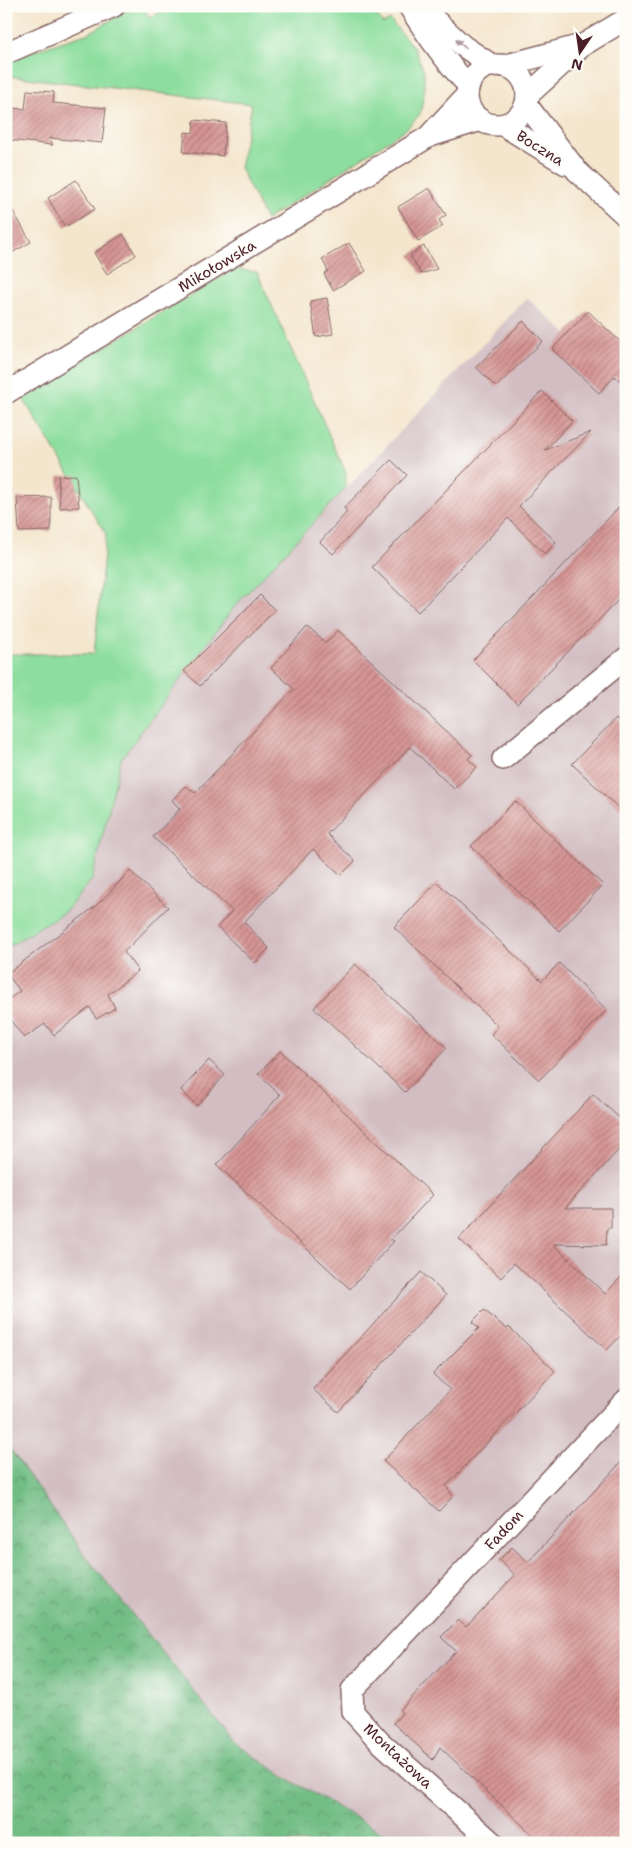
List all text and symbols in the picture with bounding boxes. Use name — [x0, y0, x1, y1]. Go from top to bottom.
north arrow — [554, 28, 604, 78]
one-way arrow — [455, 39, 468, 50]
text: N — [570, 55, 585, 75]
street label: Boczna — [513, 126, 568, 171]
street label: Mikołowska — [175, 235, 260, 297]
street label: Fadom — [480, 1506, 528, 1554]
street label: Montażowa — [359, 1719, 437, 1794]

